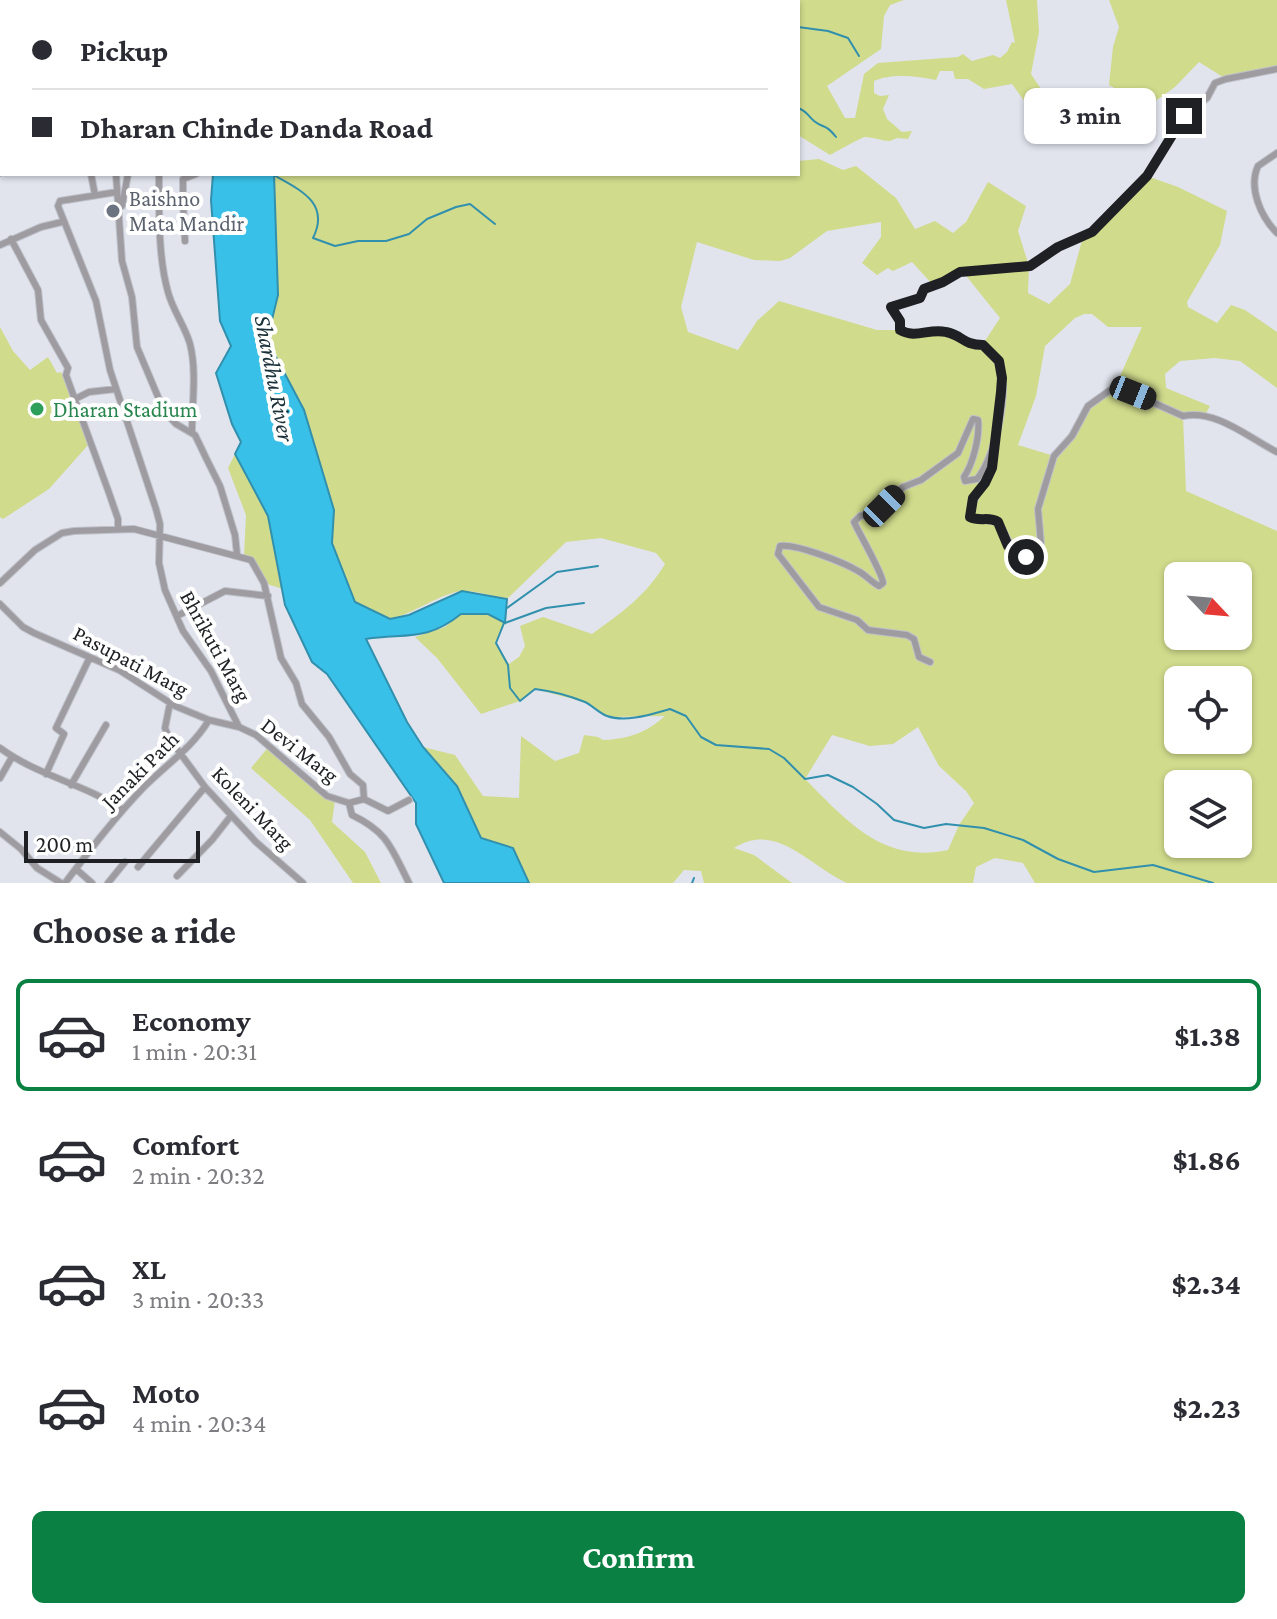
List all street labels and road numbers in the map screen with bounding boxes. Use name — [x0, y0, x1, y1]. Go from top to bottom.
street label: Bhrikuti Marg — [175, 586, 257, 706]
street label: Pasupati Marg — [69, 620, 193, 702]
street label: Devi Marg — [257, 712, 344, 788]
street label: Janaki Path — [95, 726, 184, 815]
street label: Koleni Marg — [207, 761, 299, 855]

